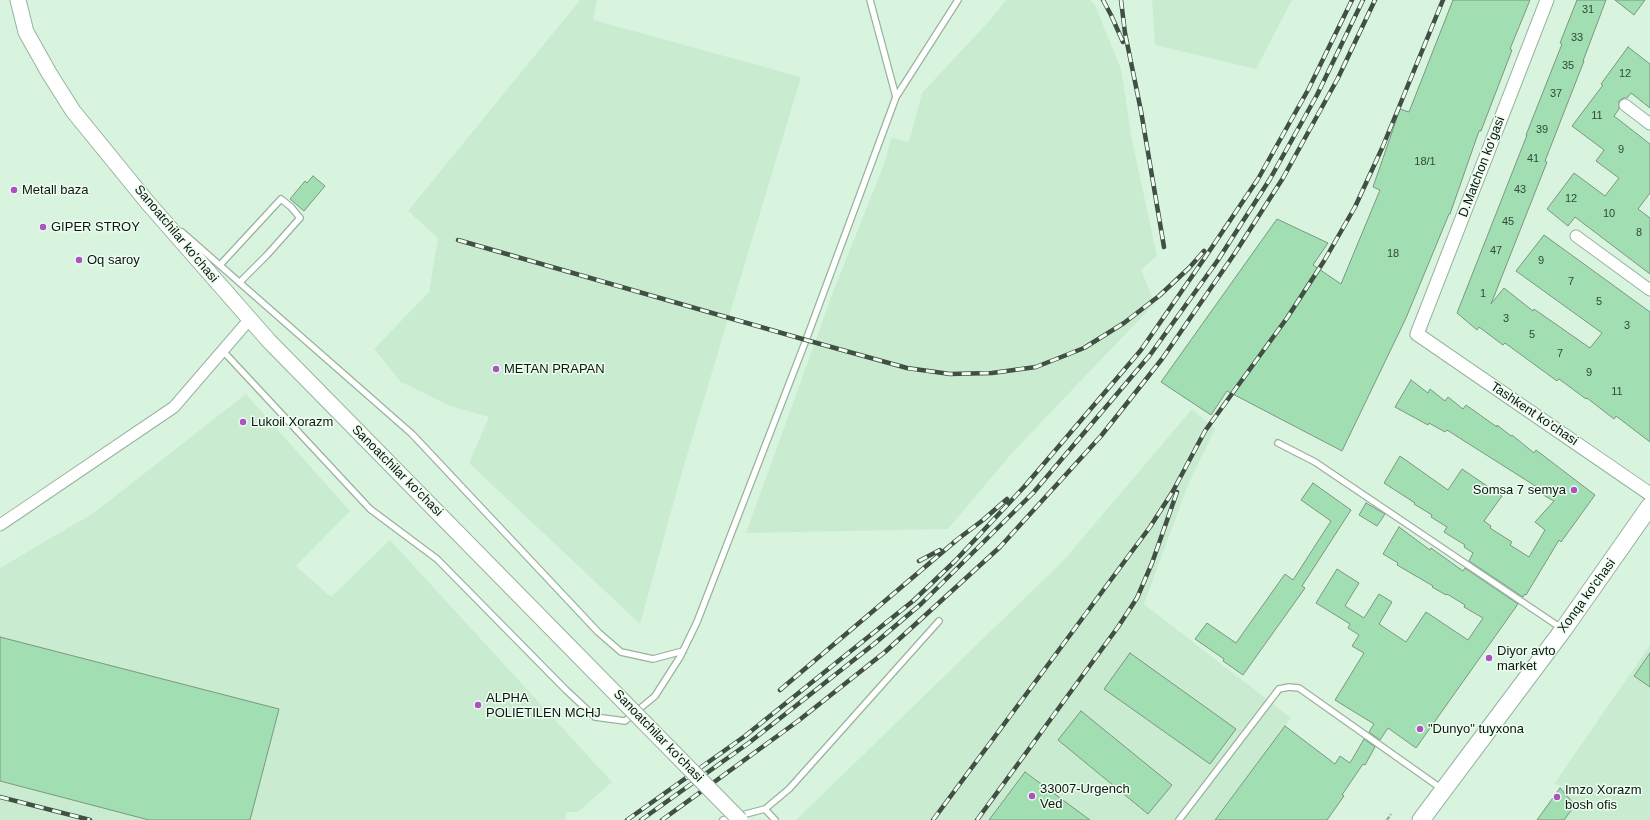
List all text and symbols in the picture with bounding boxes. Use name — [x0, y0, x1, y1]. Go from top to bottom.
house number: 31 — [1582, 3, 1594, 17]
house number: 33 — [1571, 31, 1583, 45]
house number: 35 — [1562, 59, 1574, 73]
house number: 12 — [1619, 67, 1631, 81]
house number: 37 — [1550, 87, 1562, 101]
house number: 11 — [1591, 109, 1603, 123]
street label: D.Matchon ko'gasi — [1456, 114, 1508, 220]
house number: 39 — [1536, 123, 1548, 137]
house number: 9 — [1618, 143, 1624, 157]
house number: 41 — [1527, 152, 1539, 166]
house number: 18/1 — [1414, 155, 1436, 169]
place label: Metall baza — [22, 182, 88, 198]
street label: Sanoatchilar ko'chasi — [131, 182, 221, 286]
house number: 43 — [1514, 183, 1526, 197]
marker: Metall baza — [9, 185, 19, 195]
house number: 12 — [1565, 192, 1577, 206]
house number: 10 — [1603, 207, 1615, 221]
house number: 45 — [1502, 215, 1514, 229]
place label: GIPER STROY — [51, 219, 140, 235]
marker: GIPER STROY — [38, 222, 48, 232]
house number: 8 — [1636, 226, 1642, 240]
house number: 47 — [1490, 244, 1502, 258]
house number: 18 — [1387, 247, 1399, 261]
place label: Oq saroy — [87, 252, 140, 268]
house number: 9 — [1538, 254, 1544, 268]
marker: Oq saroy — [74, 255, 84, 265]
house number: 7 — [1568, 275, 1574, 289]
house number: 1 — [1480, 287, 1486, 301]
house number: 5 — [1596, 295, 1602, 309]
house number: 3 — [1503, 312, 1509, 326]
house number: 3 — [1624, 319, 1630, 333]
house number: 5 — [1529, 328, 1535, 342]
house number: 7 — [1557, 347, 1563, 361]
place label: METAN PRAPAN — [504, 361, 605, 377]
marker: METAN PRAPAN — [491, 364, 501, 374]
house number: 9 — [1586, 366, 1592, 380]
street label: Tashkent ko'chasi — [1487, 379, 1581, 449]
house number: 11 — [1611, 385, 1623, 399]
place label: Lukoil Xorazm — [251, 414, 333, 430]
marker: Lukoil Xorazm — [238, 417, 248, 427]
street label: Sanoatchilar ko'chasi — [348, 422, 446, 520]
place label: Somsa 7 semya — [1473, 482, 1566, 498]
marker: Somsa 7 semya — [1569, 485, 1579, 495]
street label: Xonqa ko'chasi — [1555, 556, 1619, 636]
place label: Diyor avto market — [1497, 643, 1556, 674]
marker: Diyor avto market — [1484, 653, 1494, 663]
street label: Sanoatchilar ko'chasi — [610, 687, 706, 785]
place label: ALPHA POLIETILEN MCHJ — [486, 690, 601, 721]
marker: ALPHA POLIETILEN MCHJ — [473, 700, 483, 710]
place label: "Dunyo" tuyxona — [1428, 721, 1524, 737]
marker: "Dunyo" tuyxona — [1415, 724, 1425, 734]
place label: 33007-Urgench Ved — [1040, 781, 1130, 812]
place label: Imzo Xorazm bosh ofis — [1565, 782, 1642, 813]
marker: 33007-Urgench Ved — [1027, 791, 1037, 801]
marker: Imzo Xorazm bosh ofis — [1552, 792, 1562, 802]

